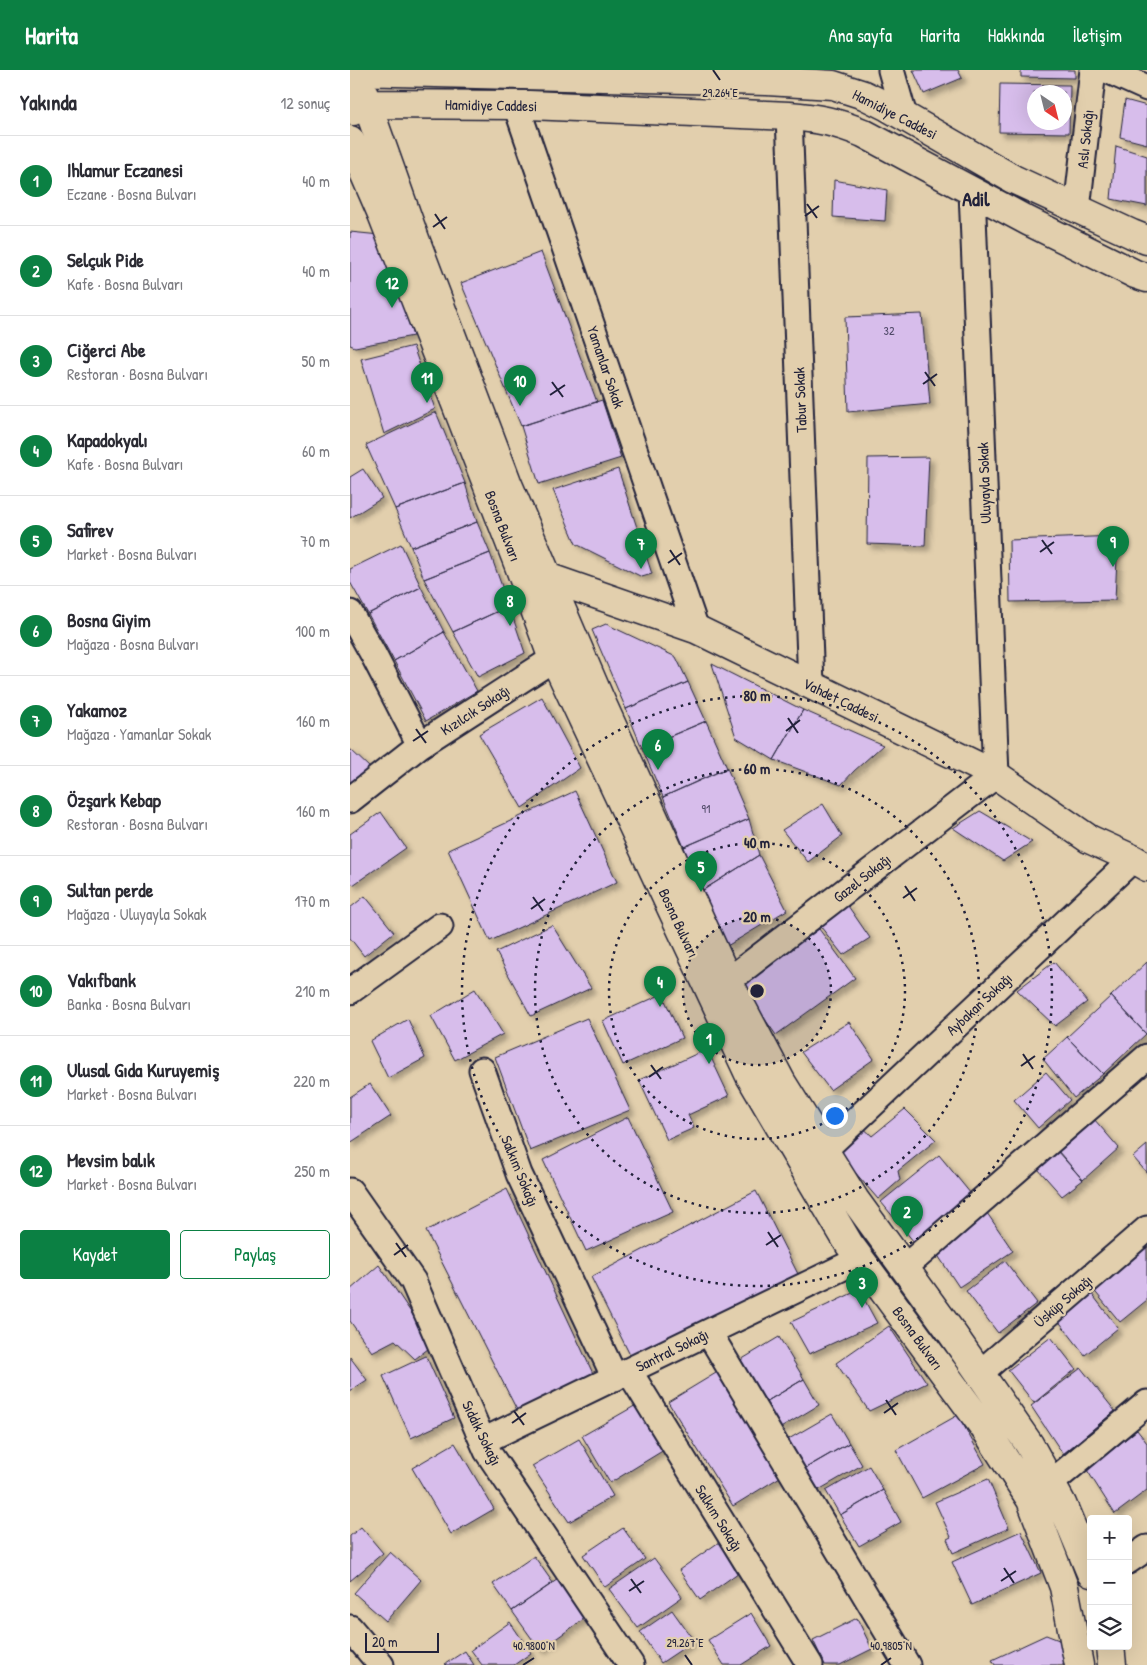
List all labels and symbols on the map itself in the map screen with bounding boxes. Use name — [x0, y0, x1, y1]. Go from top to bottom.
text: 29.264°E — [702, 84, 738, 101]
street label: Hamidiye Caddesi — [849, 84, 941, 144]
north arrow — [1027, 85, 1072, 130]
street label: Hamidiye Caddesi — [445, 94, 537, 116]
street label: Aslı Sokağı — [1071, 109, 1099, 169]
district label: Adil — [962, 185, 990, 212]
pin: 12 — [376, 267, 408, 308]
house number: 32 — [884, 322, 895, 339]
street label: Yamanlar Sokak — [582, 323, 630, 411]
pin: 11 — [411, 362, 443, 403]
pin: 10 — [504, 365, 536, 406]
street label: Tabur Sokak — [788, 367, 812, 433]
street label: Uluyayla Sokak — [972, 442, 996, 524]
street label: Bosna Bulvarı — [480, 488, 526, 564]
pin: 9 — [1097, 526, 1129, 567]
pin: 7 — [625, 528, 657, 569]
pin: 8 — [494, 585, 526, 626]
street label: Vahdet Caddesi — [800, 673, 882, 727]
street label: Kızılcık Sokağı — [436, 680, 514, 740]
text: 80 m — [744, 685, 770, 706]
pin: 6 — [642, 729, 674, 770]
text: 60 m — [744, 758, 770, 779]
house number: 91 — [702, 800, 710, 817]
text: 40 m — [744, 832, 770, 853]
street label: Gazel Sokağı — [829, 849, 895, 907]
pin: 5 — [685, 851, 717, 892]
street label: Bosna Bulvarı — [654, 885, 704, 961]
text: 20 m — [743, 906, 771, 927]
pin: 4 — [644, 966, 676, 1007]
street label: Aybakan Sokağı — [941, 968, 1017, 1040]
centre of rings — [748, 982, 766, 1000]
pin: 1 — [693, 1023, 725, 1064]
your location — [822, 1103, 848, 1129]
street label: Salkım Sokağı — [496, 1132, 544, 1210]
pin: 2 — [891, 1196, 923, 1237]
pin: 3 — [846, 1267, 878, 1308]
street label: Üsküp Sokağı — [1029, 1270, 1097, 1332]
street label: Bosna Bulvarı — [888, 1302, 948, 1374]
street label: Santral Sokağı — [632, 1323, 712, 1377]
street label: Sıddık Sokağı — [457, 1397, 507, 1469]
street label: Salkım Sokağı — [690, 1481, 748, 1555]
scale bar — [365, 1630, 439, 1653]
text: 29.267°E — [666, 1634, 704, 1651]
text: 40.9800°N — [513, 1637, 555, 1654]
text: 40.9805°N — [870, 1637, 912, 1654]

